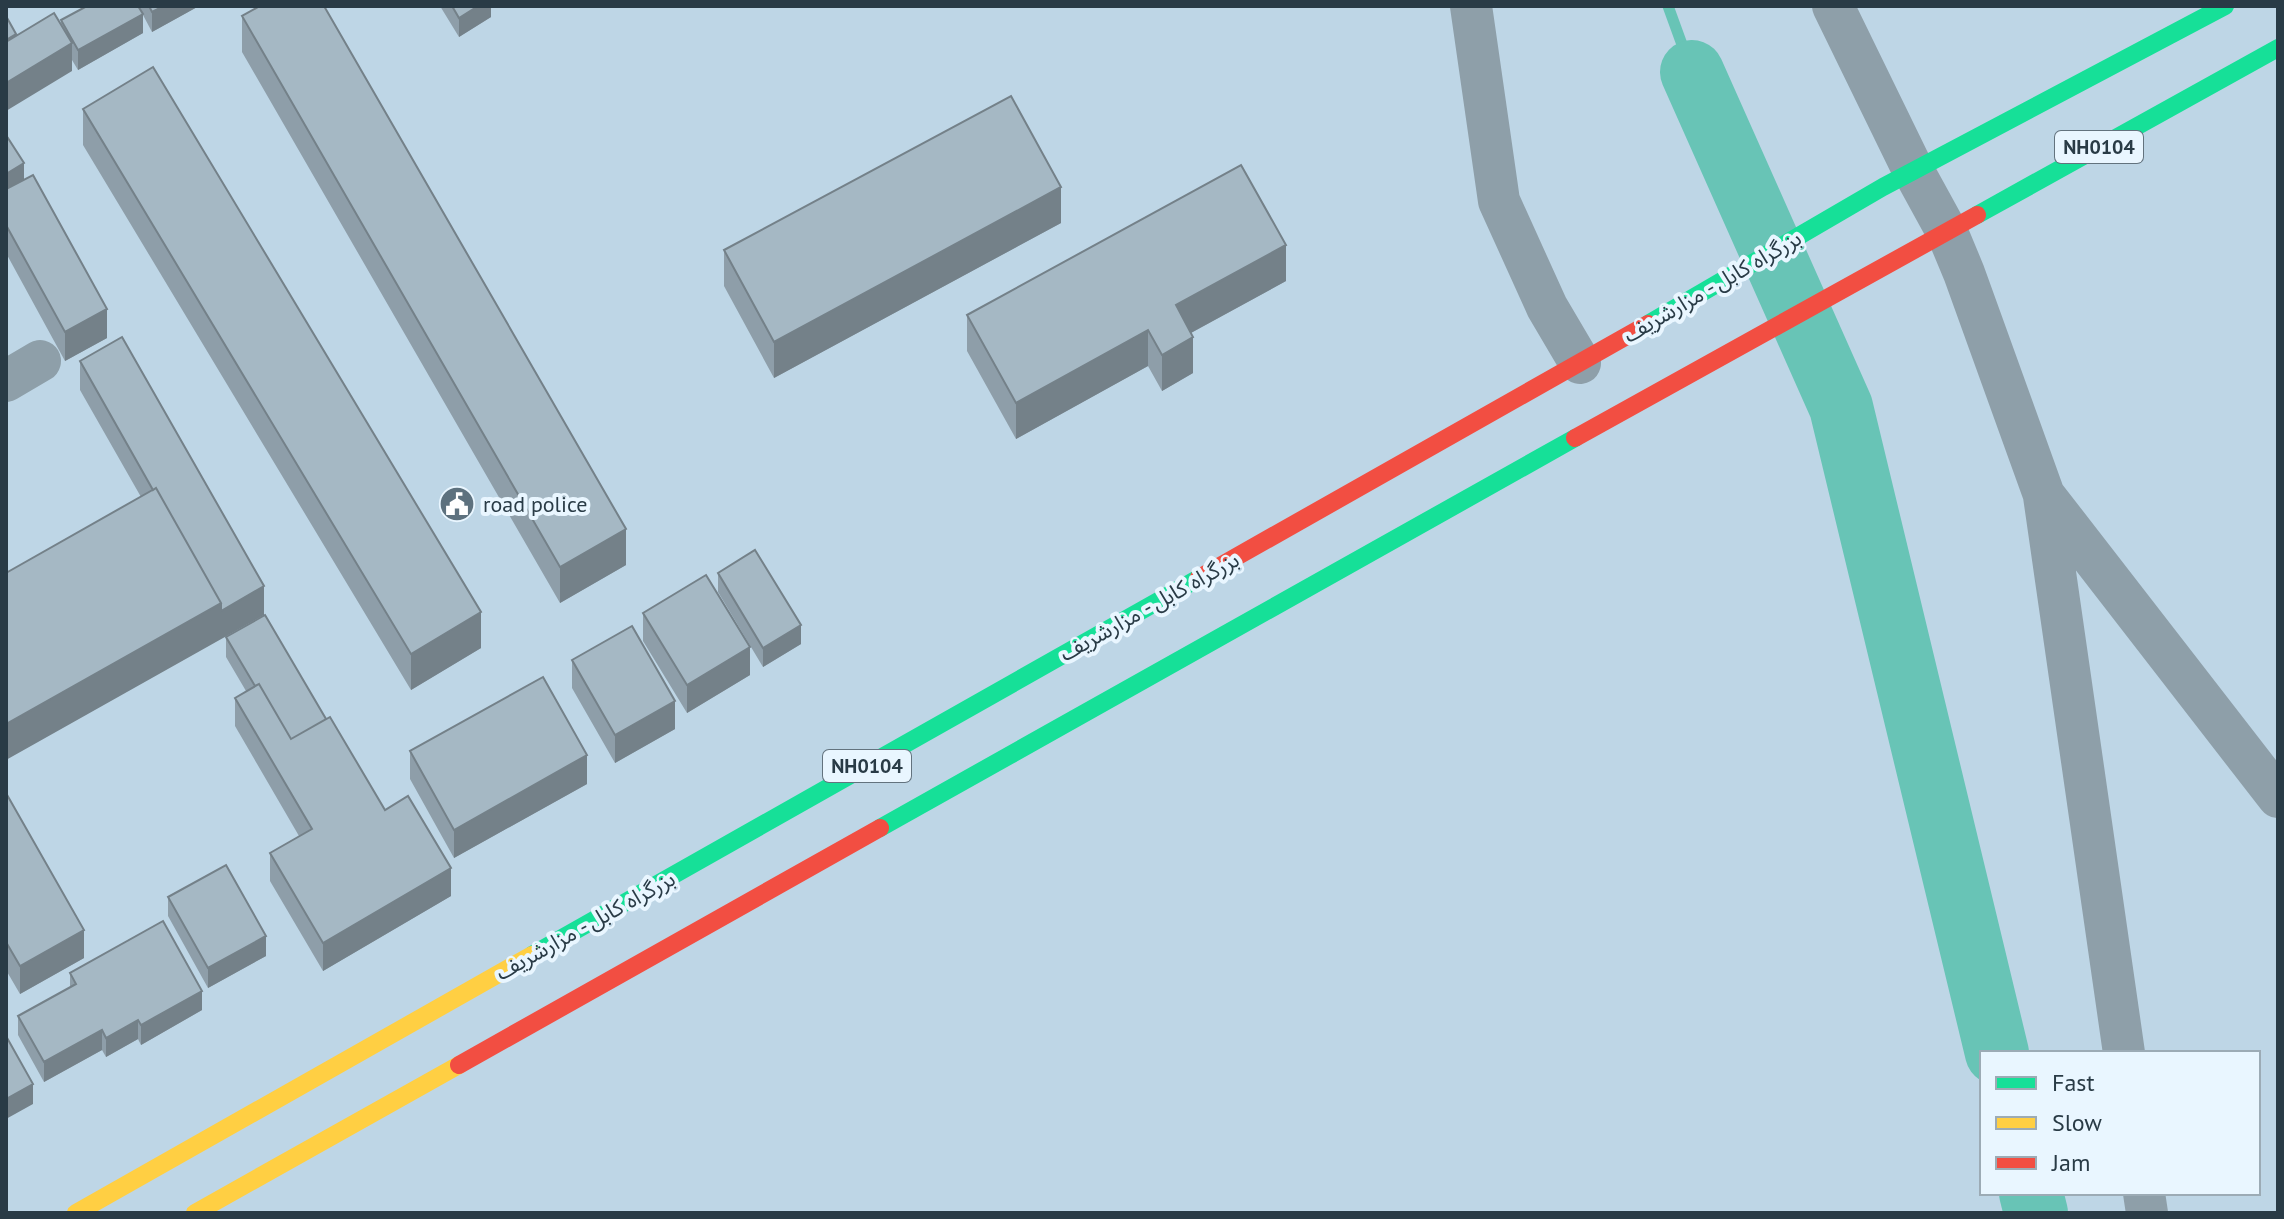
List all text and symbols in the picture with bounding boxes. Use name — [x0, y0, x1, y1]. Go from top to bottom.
road number: NH0104 — [2055, 131, 2143, 163]
street label: بزرگراه کابل - مزارشریف — [1618, 224, 1806, 348]
public building icon: road police — [438, 485, 476, 523]
place label: road police — [483, 490, 588, 518]
street label: بزرگراه کابل - مزارشریف — [1054, 545, 1244, 667]
road number: NH0104 — [823, 750, 911, 782]
street label: بزرگراه کابل - مزارشریف — [490, 864, 680, 986]
legend — [1980, 1051, 2260, 1195]
text: Fast — [2052, 1067, 2095, 1098]
text: Slow — [2052, 1107, 2102, 1138]
text: Jam — [2051, 1147, 2090, 1178]

